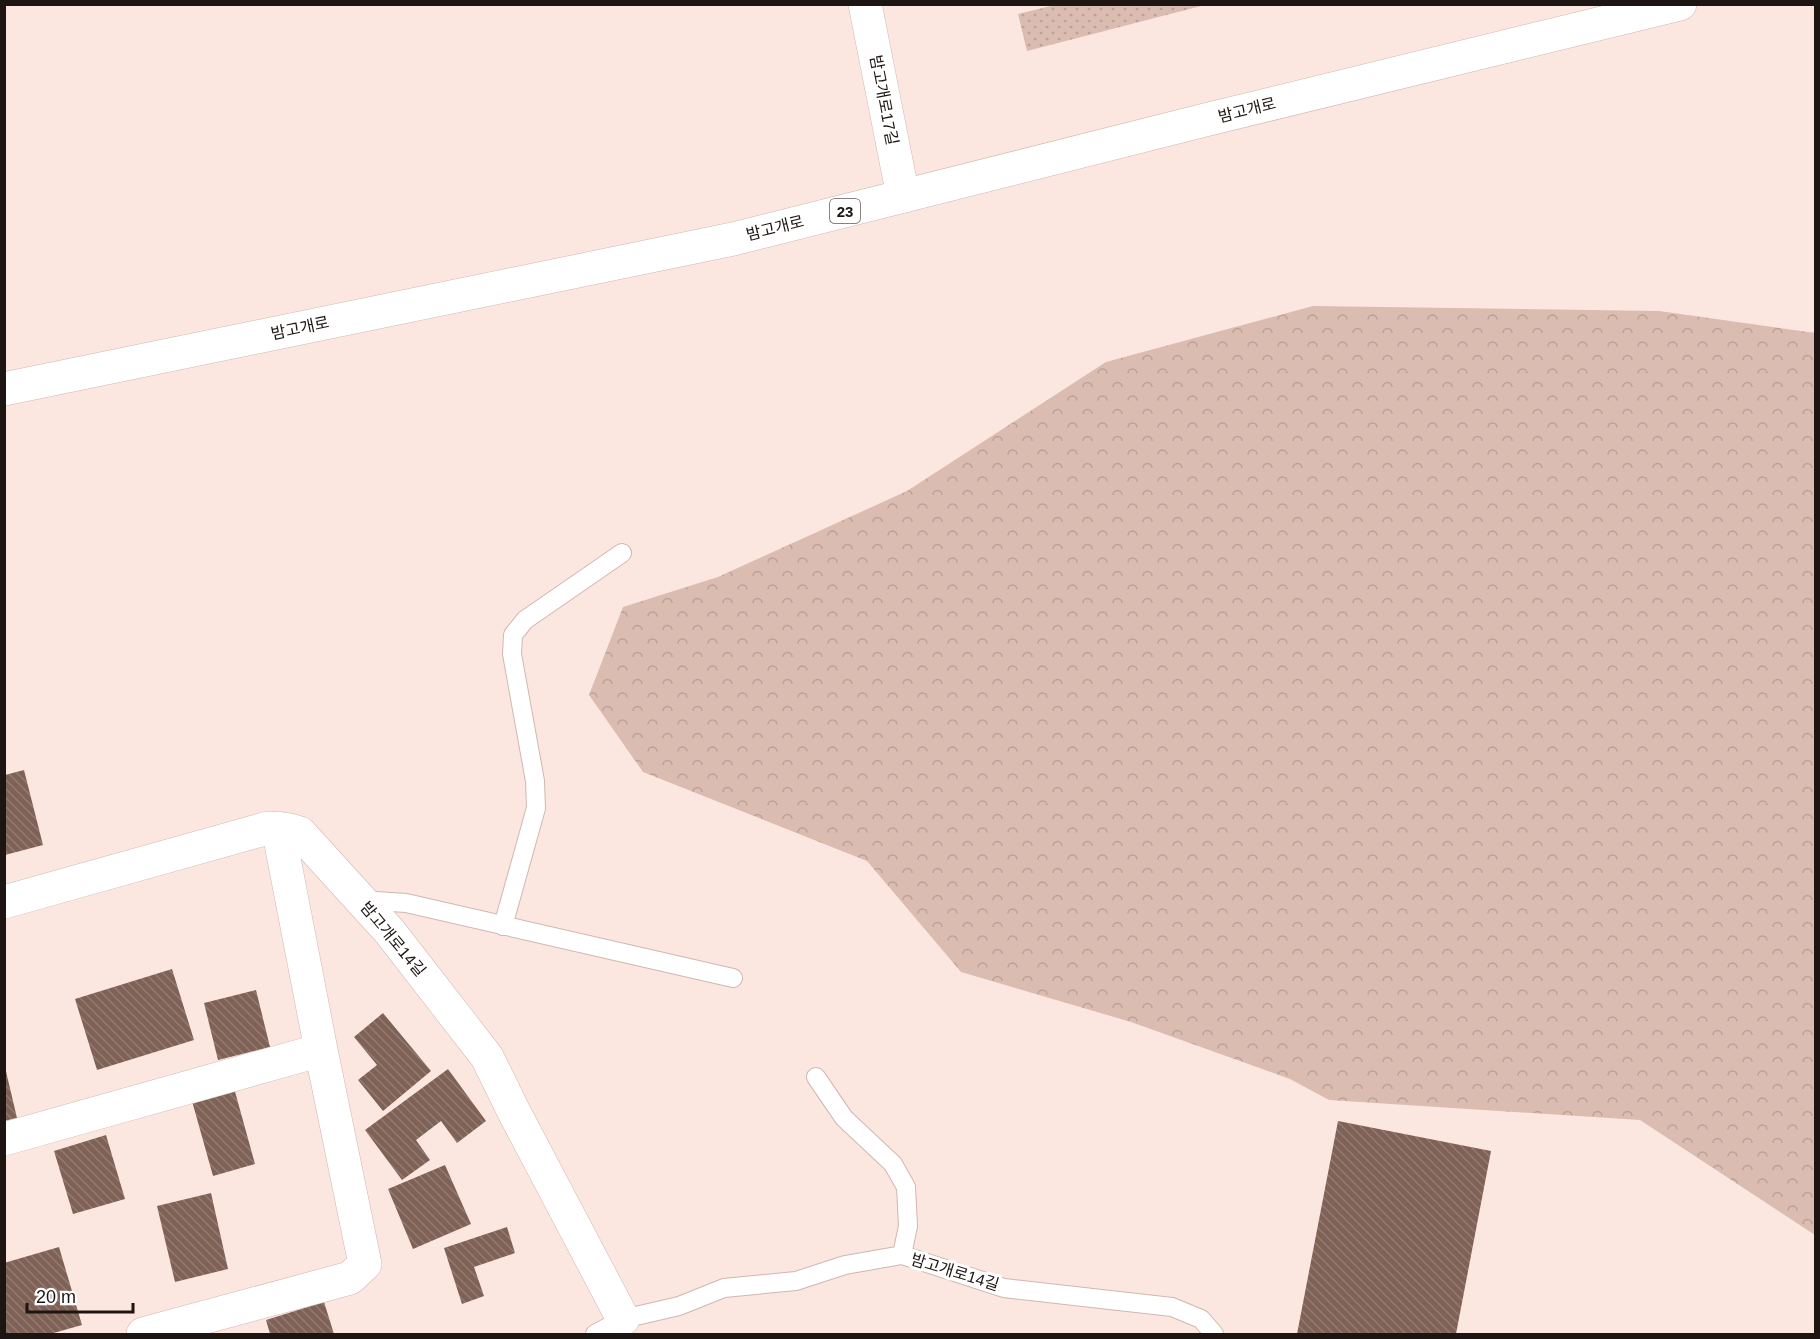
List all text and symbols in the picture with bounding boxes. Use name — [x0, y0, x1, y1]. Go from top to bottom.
street label: 밤고개로17길 — [867, 54, 901, 146]
street label: 밤고개로 — [1216, 95, 1278, 125]
road number: 23 — [830, 199, 860, 223]
street label: 밤고개로 — [744, 213, 806, 243]
street label: 밤고개로 — [269, 314, 331, 342]
street label: 밤고개로14길 — [357, 899, 429, 979]
street label: 밤고개로14길 — [909, 1251, 1001, 1293]
scale bar — [27, 1276, 134, 1314]
text: 20 m — [36, 1287, 76, 1307]

